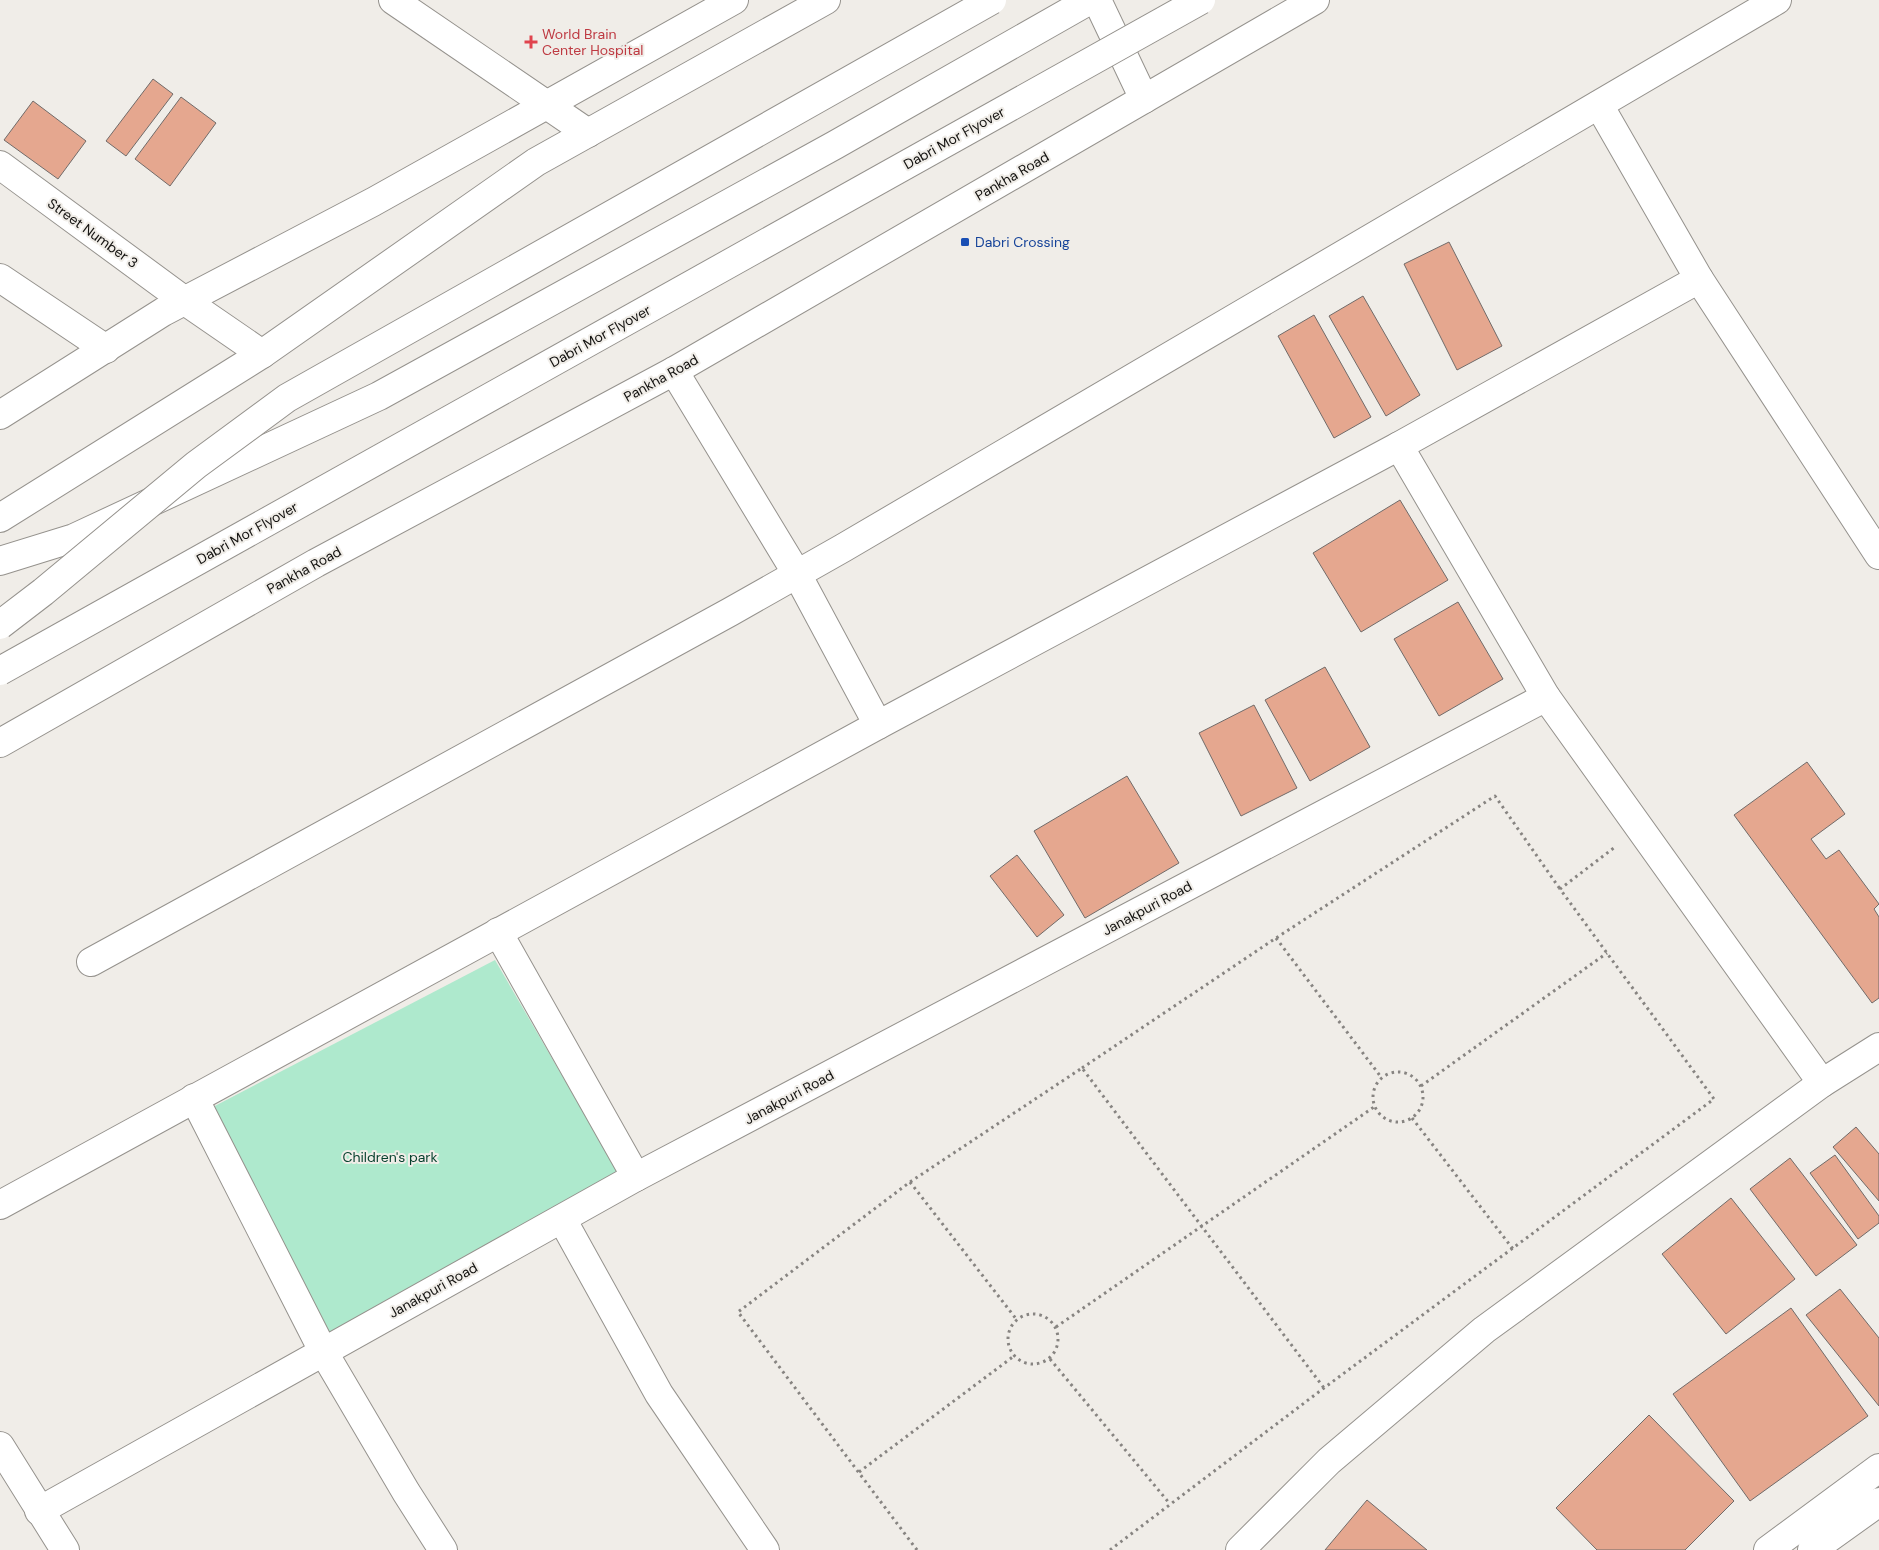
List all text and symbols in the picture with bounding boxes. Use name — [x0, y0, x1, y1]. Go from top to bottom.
place label: World Brain Center Hospital — [542, 25, 643, 59]
marker: World Brain Center Hospital — [524, 35, 538, 49]
street label: Dabri Mor Flyover — [900, 103, 1008, 173]
street label: Pankha Road — [972, 148, 1052, 204]
street label: Street Number 3 — [44, 194, 142, 272]
place label: Dabri Crossing — [975, 233, 1070, 251]
marker: Dabri Crossing — [959, 236, 971, 248]
street label: Dabri Mor Flyover — [546, 301, 654, 371]
street label: Pankha Road — [621, 350, 701, 406]
street label: Dabri Mor Flyover — [193, 498, 301, 568]
street label: Pankha Road — [264, 542, 344, 598]
street label: Janakpuri Road — [1099, 877, 1195, 939]
street label: Janakpuri Road — [741, 1066, 837, 1128]
park label: Children's park — [342, 1148, 438, 1166]
street label: Janakpuri Road — [385, 1258, 481, 1322]

